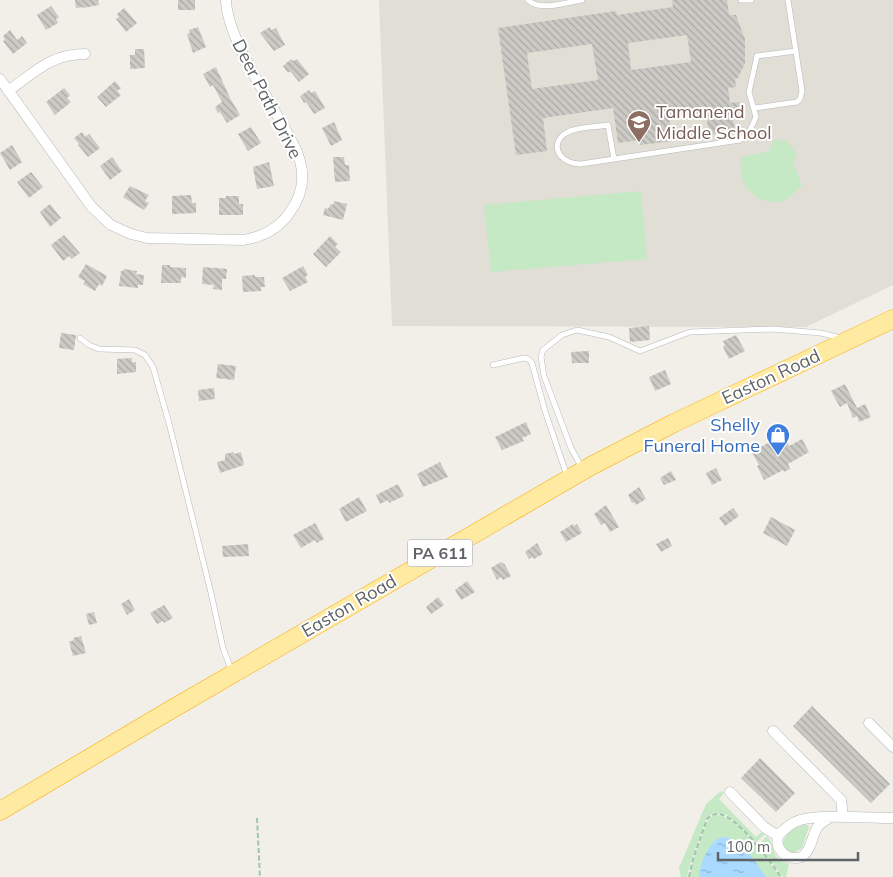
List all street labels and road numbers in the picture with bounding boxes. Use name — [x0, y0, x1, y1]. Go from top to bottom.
street label: Deer Path Drive — [227, 35, 308, 163]
street label: Easton Road — [718, 344, 824, 409]
road number: PA 611 — [408, 540, 472, 566]
street label: Easton Road — [297, 569, 400, 642]

